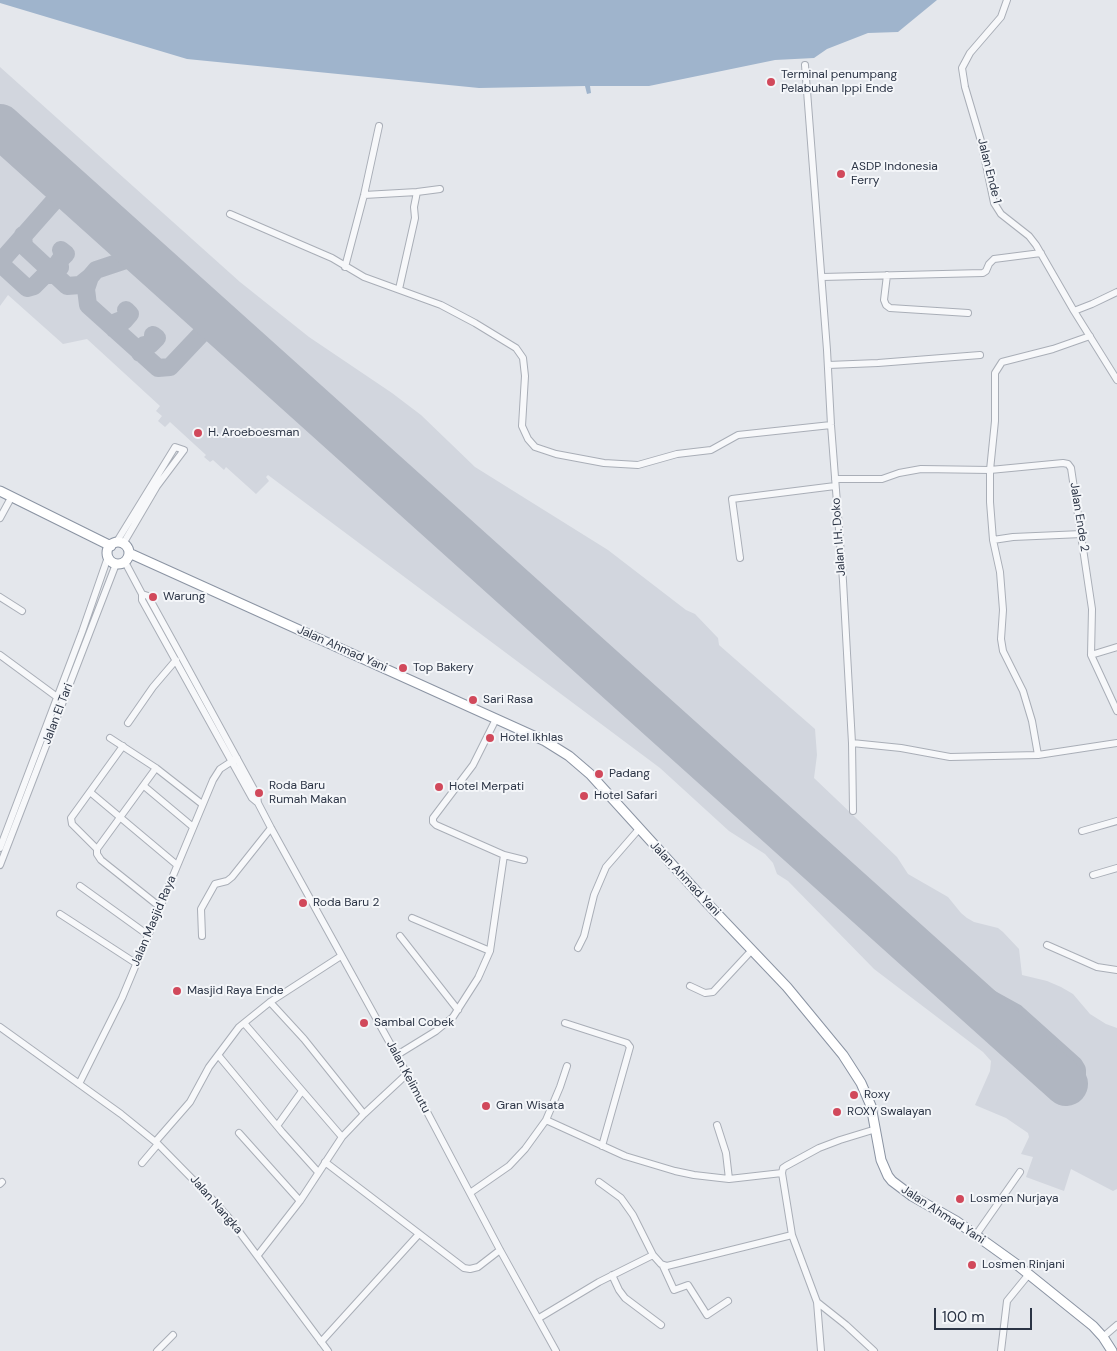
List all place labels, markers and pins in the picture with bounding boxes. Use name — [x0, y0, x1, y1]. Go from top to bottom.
place label: Terminal penumpang Pelabuhan Ippi Ende — [781, 68, 897, 96]
marker: Terminal penumpang Pelabuhan Ippi Ende — [765, 76, 777, 88]
place label: ASDP Indonesia Ferry — [851, 160, 938, 188]
marker: ASDP Indonesia Ferry — [835, 168, 847, 180]
place label: H. Aroeboesman — [208, 426, 299, 440]
marker: H. Aroeboesman — [192, 427, 204, 439]
place label: Warung — [163, 590, 205, 604]
marker: Warung — [147, 591, 159, 603]
place label: Top Bakery — [413, 661, 474, 675]
marker: Top Bakery — [397, 662, 409, 674]
place label: Sari Rasa — [483, 693, 533, 707]
marker: Sari Rasa — [467, 694, 479, 706]
place label: Hotel Ikhlas — [500, 731, 563, 745]
marker: Hotel Ikhlas — [484, 732, 496, 744]
place label: Padang — [609, 767, 650, 781]
marker: Padang — [593, 768, 605, 780]
place label: Roda Baru Rumah Makan — [269, 779, 346, 807]
place label: Hotel Merpati — [449, 780, 524, 794]
marker: Hotel Merpati — [433, 781, 445, 793]
marker: Roda Baru Rumah Makan — [253, 787, 265, 799]
place label: Hotel Safari — [594, 789, 657, 803]
marker: Hotel Safari — [578, 790, 590, 802]
place label: Roda Baru 2 — [313, 896, 379, 910]
marker: Roda Baru 2 — [297, 897, 309, 909]
place label: Masjid Raya Ende — [187, 984, 283, 998]
marker: Masjid Raya Ende — [171, 985, 183, 997]
place label: Sambal Cobek — [374, 1016, 454, 1030]
marker: Sambal Cobek — [358, 1017, 370, 1029]
place label: Roxy — [864, 1088, 890, 1102]
marker: Roxy — [848, 1089, 860, 1101]
place label: Gran Wisata — [496, 1099, 564, 1113]
marker: Gran Wisata — [480, 1100, 492, 1112]
place label: ROXY Swalayan — [847, 1105, 931, 1119]
marker: ROXY Swalayan — [831, 1106, 843, 1118]
place label: Losmen Nurjaya — [970, 1192, 1058, 1206]
marker: Losmen Nurjaya — [954, 1193, 966, 1205]
place label: Losmen Rinjani — [982, 1258, 1065, 1272]
marker: Losmen Rinjani — [966, 1259, 978, 1271]

